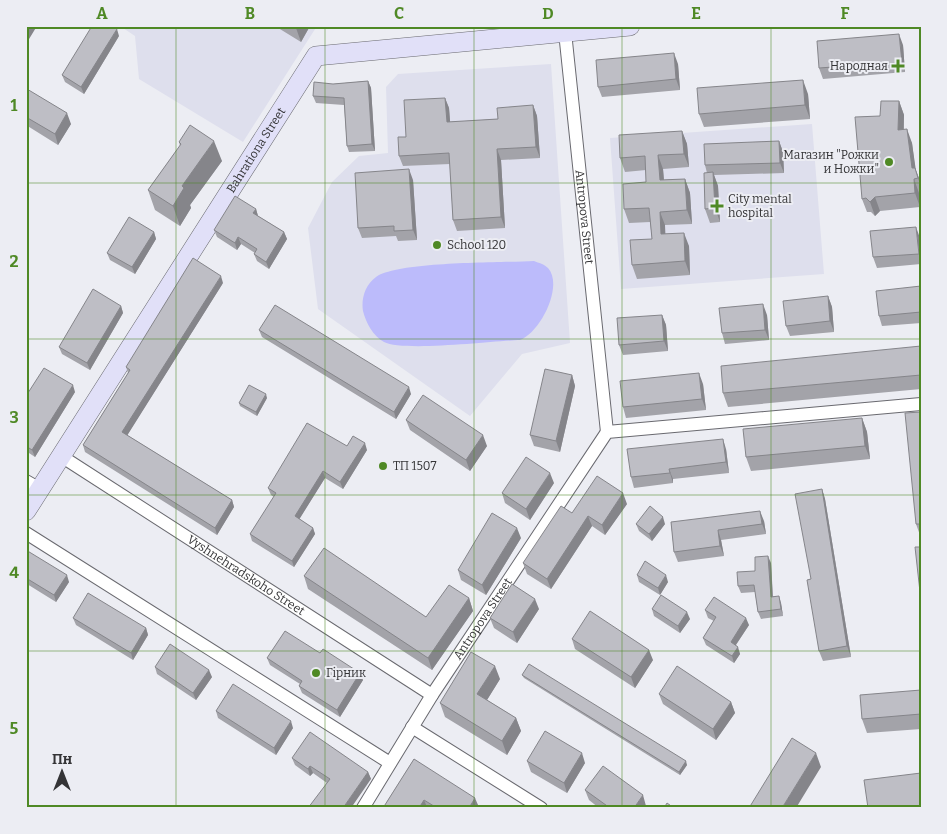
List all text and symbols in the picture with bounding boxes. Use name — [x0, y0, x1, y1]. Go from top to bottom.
text: A — [96, 4, 108, 23]
text: B — [245, 4, 255, 23]
text: C — [394, 4, 404, 23]
text: D — [542, 4, 554, 23]
text: E — [691, 4, 701, 23]
text: F — [841, 4, 850, 23]
place label: Народная — [830, 59, 888, 73]
marker: Народная — [892, 60, 904, 72]
text: 1 — [11, 96, 18, 115]
street label: Bahrationa Street — [224, 104, 289, 195]
place label: Магазин "Рожки и Ножки" — [783, 148, 879, 176]
marker: Магазин "Рожки и Ножки" — [883, 156, 895, 168]
street label: Antropova Street — [572, 169, 596, 266]
place label: City mental hospital — [728, 192, 792, 220]
marker: City mental hospital — [710, 199, 724, 213]
place label: School 120 — [447, 238, 506, 252]
marker: School 120 — [431, 239, 443, 251]
text: 2 — [9, 252, 19, 271]
text: 3 — [9, 408, 19, 427]
place label: ТП 1507 — [393, 459, 437, 473]
marker: ТП 1507 — [377, 460, 389, 472]
street label: Vyshnehradskoho Street — [185, 532, 308, 618]
text: 4 — [9, 563, 19, 582]
street label: Antropova Street — [451, 575, 515, 662]
place label: Гірник — [326, 666, 366, 680]
marker: Гірник — [310, 667, 322, 679]
text: 5 — [10, 719, 19, 738]
north arrow — [38, 746, 88, 796]
text: Пн — [52, 751, 72, 768]

